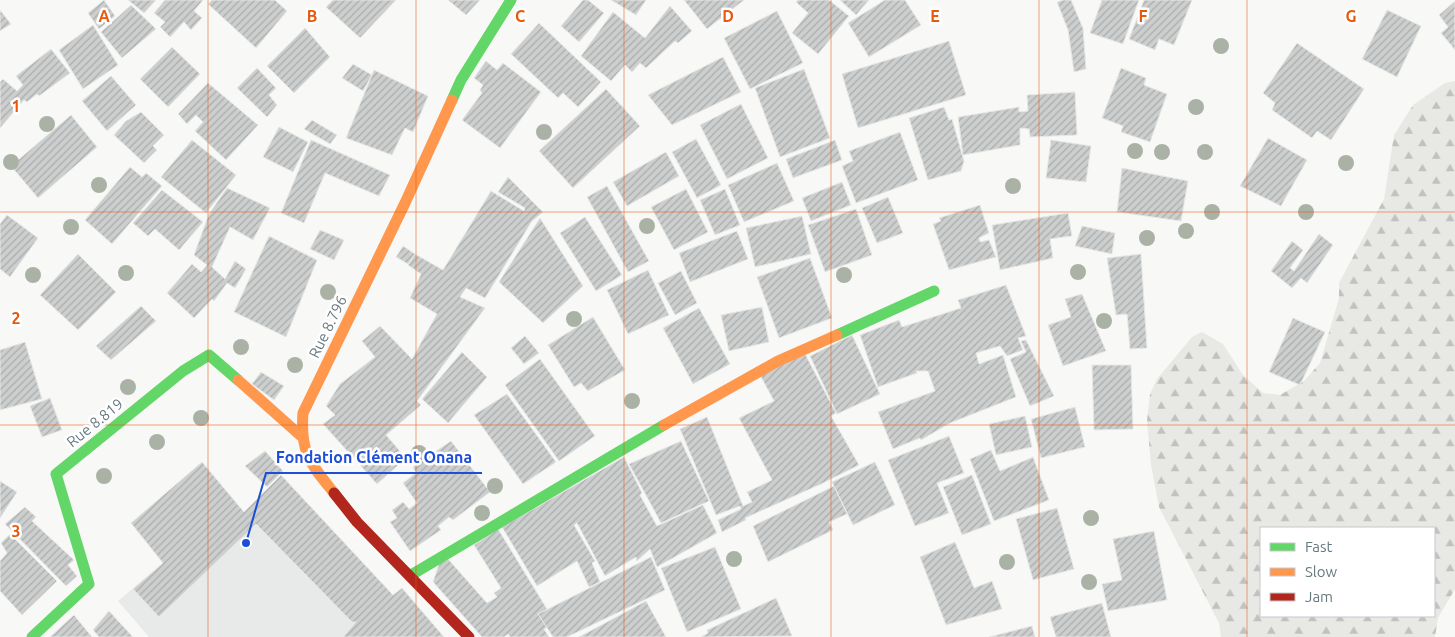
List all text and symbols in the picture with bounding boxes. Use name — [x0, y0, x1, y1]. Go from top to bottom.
text: A — [98, 7, 110, 25]
text: B — [307, 7, 317, 25]
text: C — [515, 7, 525, 25]
text: D — [722, 7, 734, 25]
text: E — [930, 7, 940, 25]
text: F — [1139, 7, 1148, 25]
text: G — [1345, 7, 1357, 25]
text: 1 — [11, 97, 21, 115]
street label: Rue 8.796 — [305, 293, 350, 361]
text: 2 — [11, 309, 21, 327]
street label: Rue 8.819 — [63, 395, 126, 450]
callout: Fondation Clément Onana — [266, 442, 482, 473]
text: Fondation Clément Onana — [276, 448, 472, 466]
text: 3 — [11, 522, 21, 540]
legend — [1260, 527, 1435, 617]
text: Fast — [1305, 538, 1333, 555]
text: Slow — [1305, 563, 1338, 580]
text: Jam — [1305, 588, 1333, 605]

